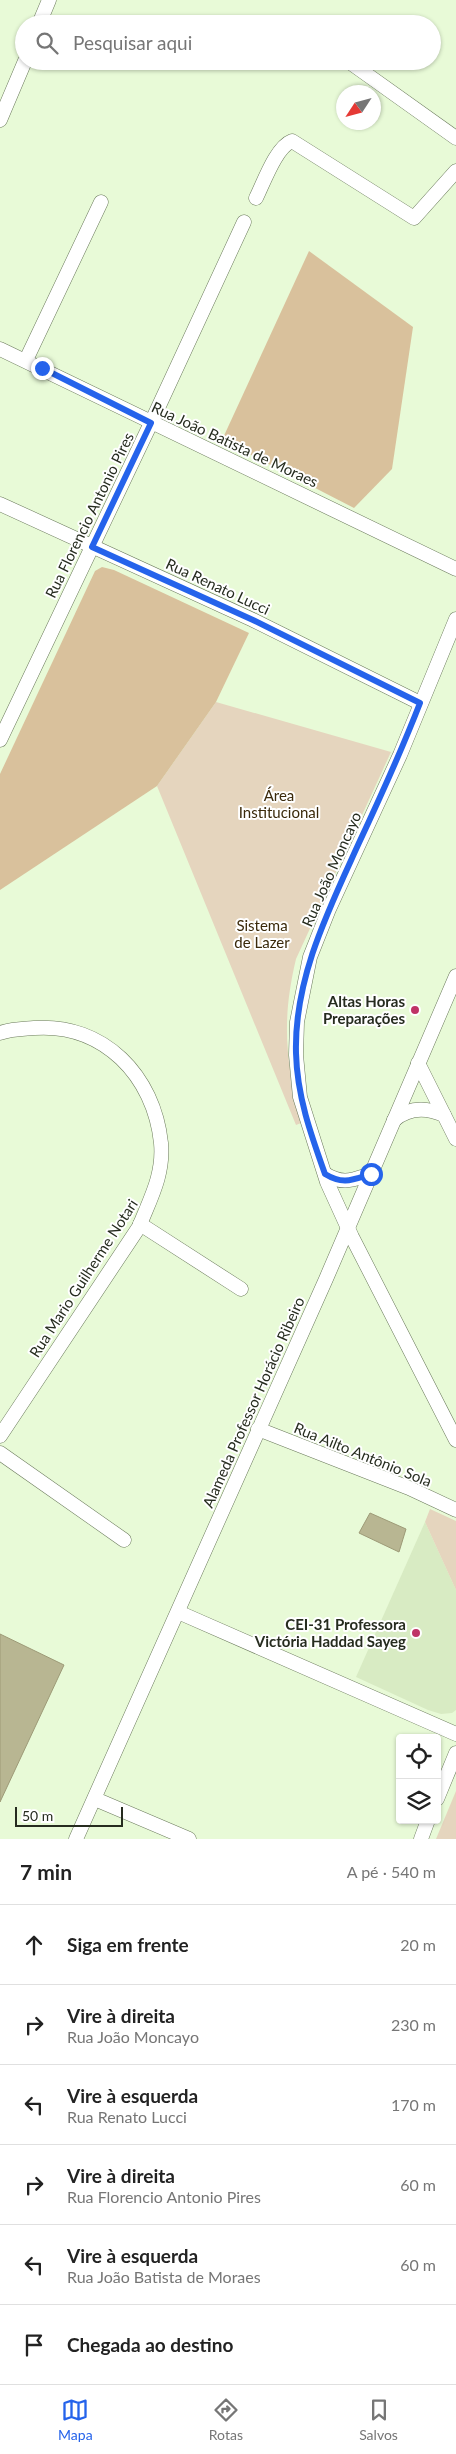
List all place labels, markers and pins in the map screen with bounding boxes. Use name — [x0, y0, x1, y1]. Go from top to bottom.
place label: Altas Horas Preparações — [323, 992, 405, 1027]
marker: Altas Horas Preparações — [409, 1004, 421, 1016]
place label: CEI-31 Professora Victória Haddad Sayeg — [254, 1615, 406, 1650]
marker: CEI-31 Professora Victória Haddad Sayeg — [410, 1627, 422, 1639]

